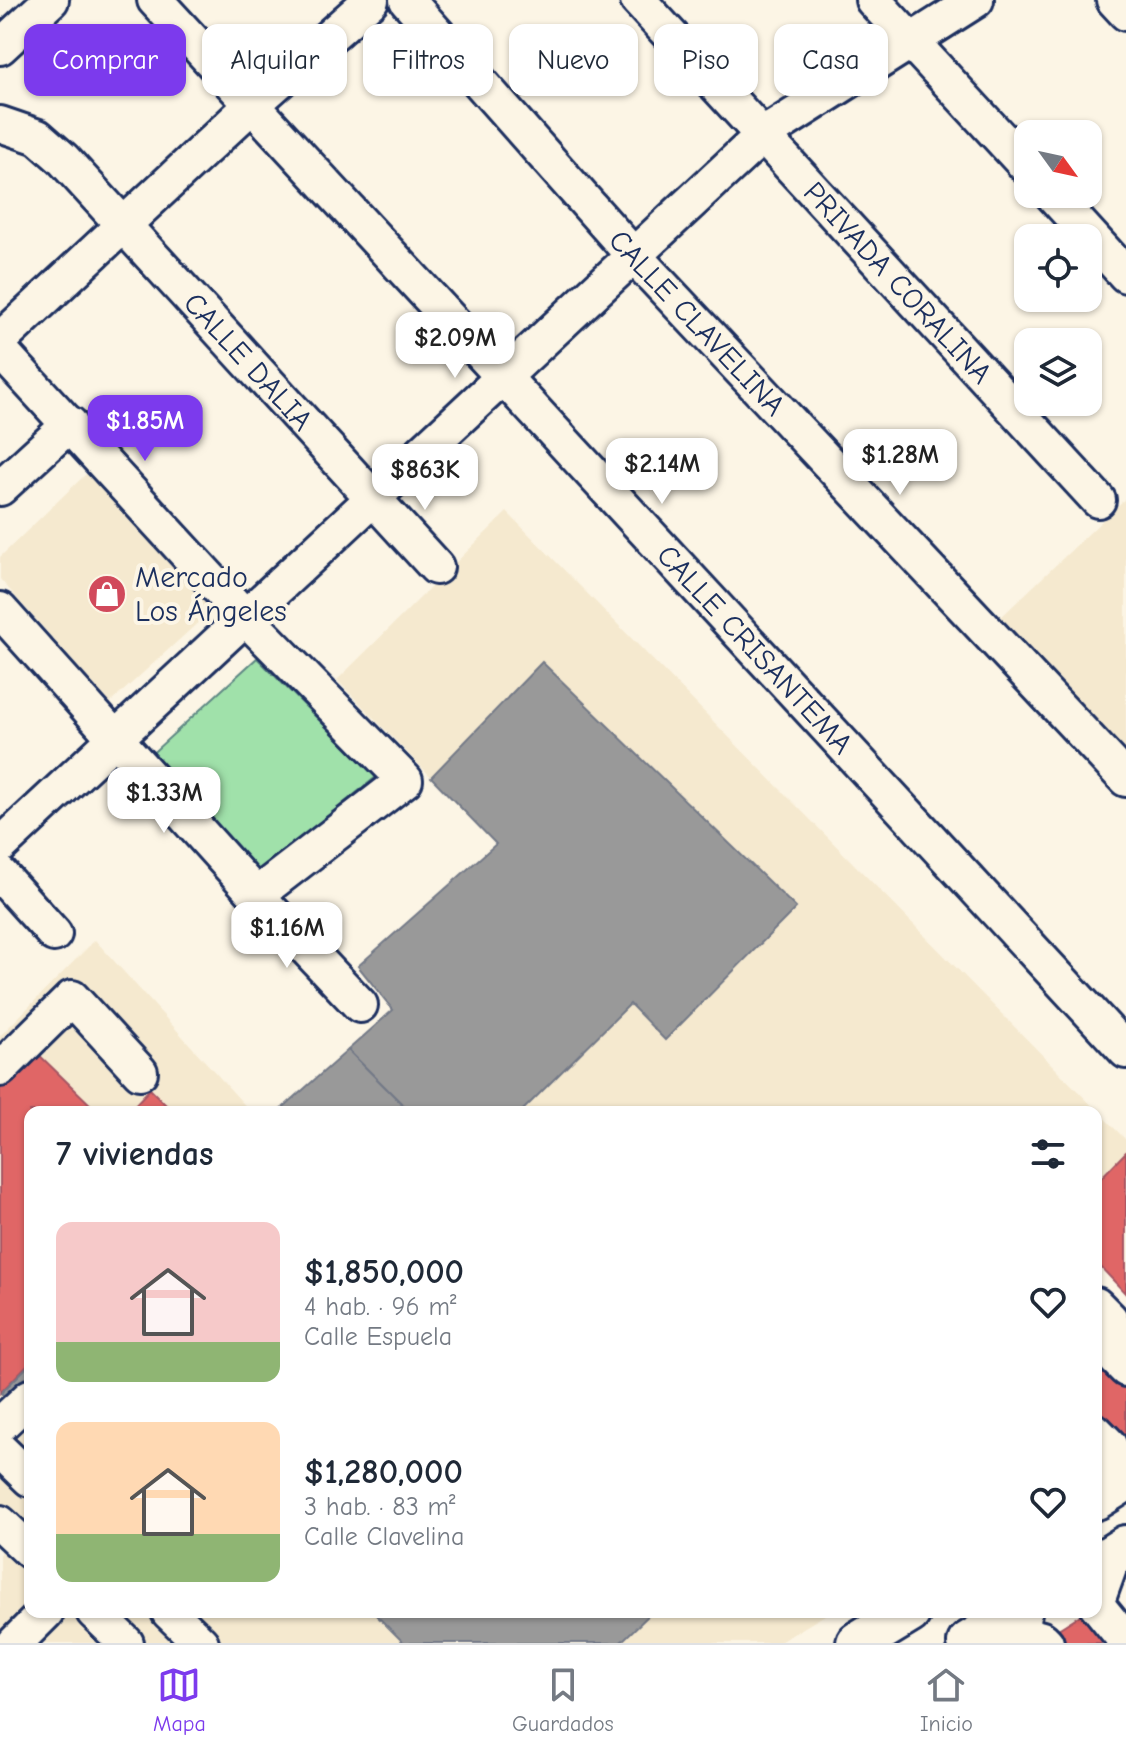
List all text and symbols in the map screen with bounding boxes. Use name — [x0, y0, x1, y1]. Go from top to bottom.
chip: Comprar — [24, 24, 186, 96]
chip: Alquilar — [202, 24, 347, 96]
chip: Filtros — [363, 24, 493, 96]
chip: Nuevo — [509, 24, 638, 96]
chip: Piso — [654, 24, 758, 96]
chip: Casa — [774, 24, 888, 96]
north arrow — [1014, 120, 1102, 208]
map controls — [1014, 120, 1102, 416]
street label: PRIVADA CORALINA — [796, 175, 999, 391]
street label: CALLE CLAVELINA — [601, 223, 792, 423]
button: locate — [1014, 224, 1102, 312]
street label: CALLE DALIA — [176, 286, 320, 438]
pin: $2.09M — [390, 312, 520, 380]
text: $2.09M — [414, 323, 496, 353]
button: layers — [1014, 328, 1102, 416]
pin: $1.85M — [80, 395, 210, 463]
text: $1.85M — [106, 406, 184, 436]
pin: $1.28M — [835, 429, 965, 497]
pin: $2.14M — [597, 438, 727, 506]
text: $1.28M — [861, 440, 939, 470]
pin: $863K — [369, 444, 481, 512]
text: $2.14M — [624, 449, 700, 479]
text: $863K — [390, 455, 460, 485]
street label: CALLE CRISANTEMA — [649, 538, 860, 761]
place label: Mercado Los Ángeles — [135, 560, 287, 629]
shop icon: Mercado Los Ángeles — [86, 573, 128, 615]
pin: $1.33M — [99, 767, 229, 835]
text: $1.33M — [125, 778, 203, 808]
pin: $1.16M — [222, 902, 352, 970]
text: $1.16M — [249, 913, 325, 943]
icon: filters — [1026, 1132, 1070, 1176]
text: 7 viviendas — [56, 1134, 213, 1174]
text: $1,850,000 — [304, 1252, 464, 1292]
icon: home — [120, 1254, 216, 1350]
icon: heart — [1026, 1280, 1070, 1324]
text: 4 hab. · 96 m² — [304, 1292, 456, 1322]
text: Calle Espuela — [304, 1322, 452, 1352]
text: $1,280,000 — [304, 1452, 463, 1492]
icon: home — [120, 1454, 216, 1550]
icon: heart — [1026, 1480, 1070, 1524]
text: 3 hab. · 83 m² — [304, 1492, 456, 1522]
text: Calle Clavelina — [304, 1522, 464, 1552]
tab: Mapa — [153, 1663, 206, 1737]
tab: Guardados — [512, 1663, 614, 1737]
tab: Inicio — [920, 1663, 973, 1737]

